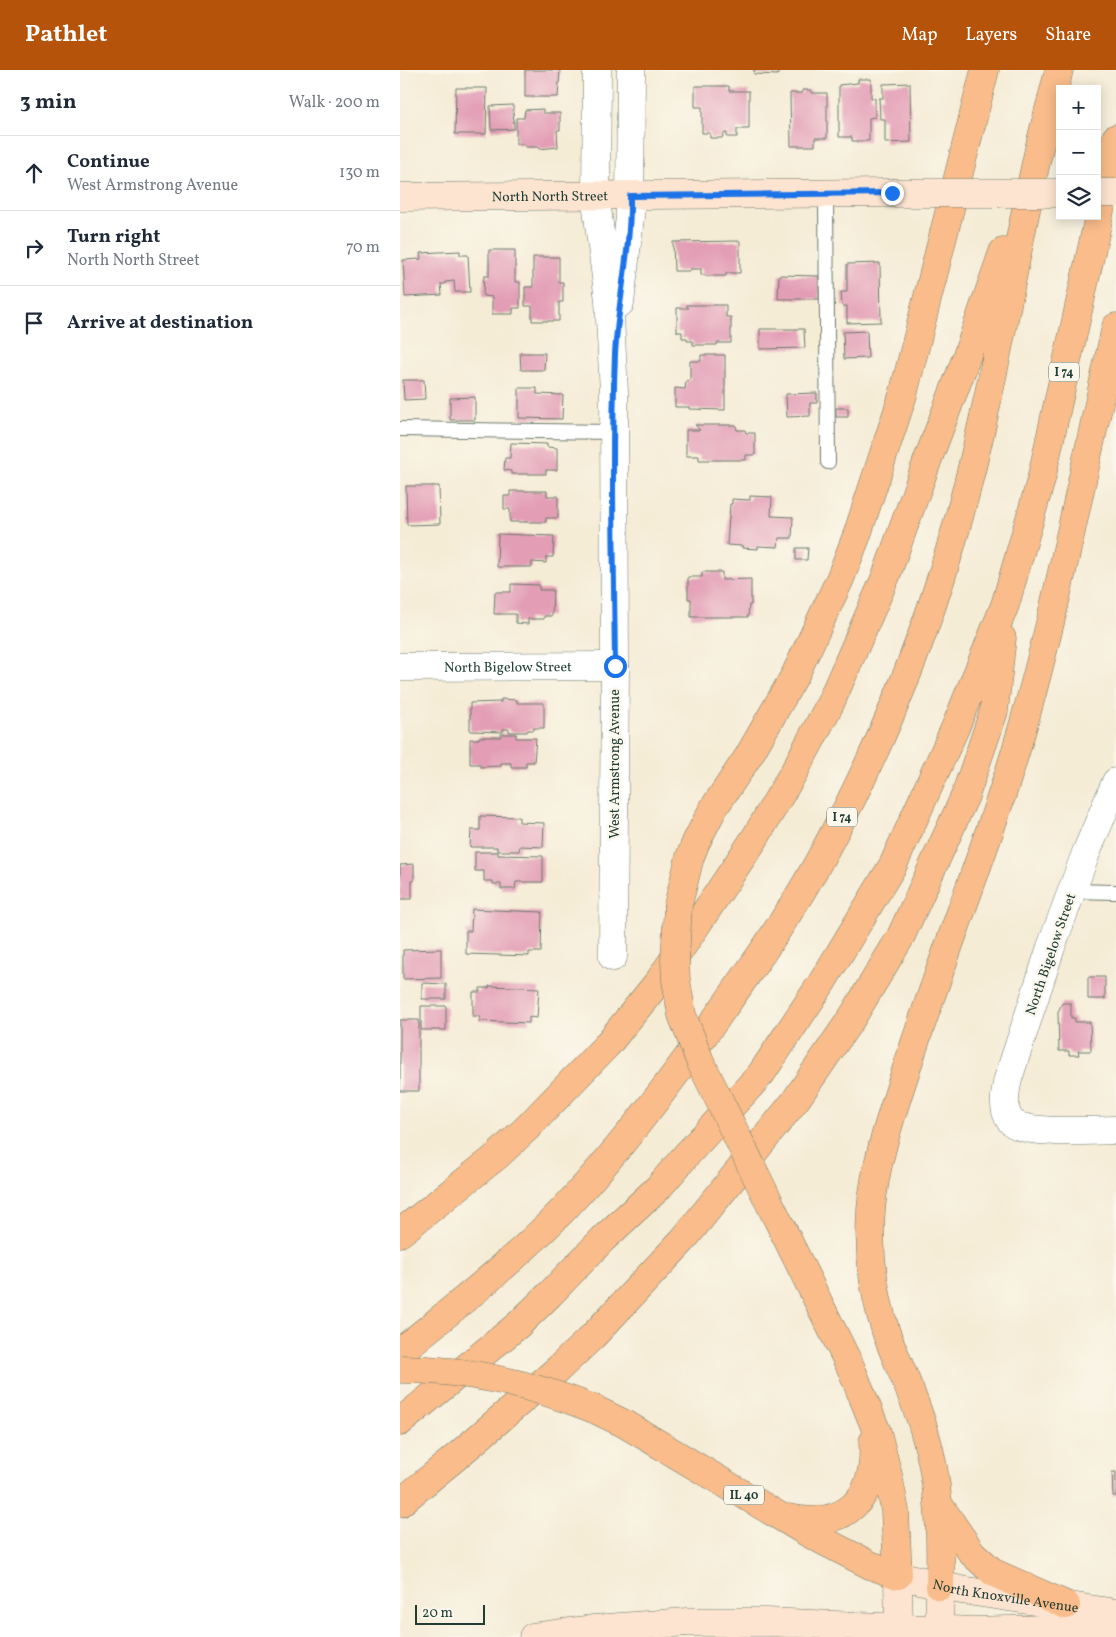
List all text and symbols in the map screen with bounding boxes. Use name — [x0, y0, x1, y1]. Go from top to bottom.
text: Pathlet — [25, 18, 107, 52]
text: Map — [901, 23, 937, 48]
text: Layers — [965, 23, 1017, 48]
text: Share — [1045, 23, 1091, 48]
map controls — [1056, 85, 1101, 220]
button: + — [1056, 85, 1101, 130]
text: 3 min — [20, 88, 76, 117]
text: Walk · 200 m — [289, 92, 380, 114]
button: − — [1056, 130, 1101, 175]
text: Continue — [67, 149, 150, 175]
icon: ahead — [20, 159, 48, 187]
text: 130 m — [339, 162, 380, 184]
text: West Armstrong Avenue — [67, 175, 238, 197]
button: layers — [1056, 175, 1101, 220]
route end — [881, 182, 904, 205]
street label: North North Street — [492, 187, 608, 207]
text: Turn right — [67, 224, 160, 250]
icon: right — [20, 234, 48, 262]
text: 70 m — [346, 237, 380, 259]
text: North North Street — [67, 250, 200, 272]
icon: arrive — [20, 309, 48, 337]
text: Arrive at destination — [67, 310, 253, 336]
road number: I 74 — [1049, 362, 1079, 382]
route start — [604, 655, 627, 678]
street label: North Bigelow Street — [444, 658, 572, 678]
street label: West Armstrong Avenue — [606, 689, 625, 839]
road number: I 74 — [827, 808, 857, 826]
street label: North Bigelow Street — [1022, 891, 1081, 1018]
road number: IL 40 — [724, 1486, 764, 1504]
street label: North Knoxville Avenue — [931, 1576, 1080, 1618]
scale bar — [415, 1602, 485, 1625]
text: 20 m — [422, 1604, 453, 1623]

